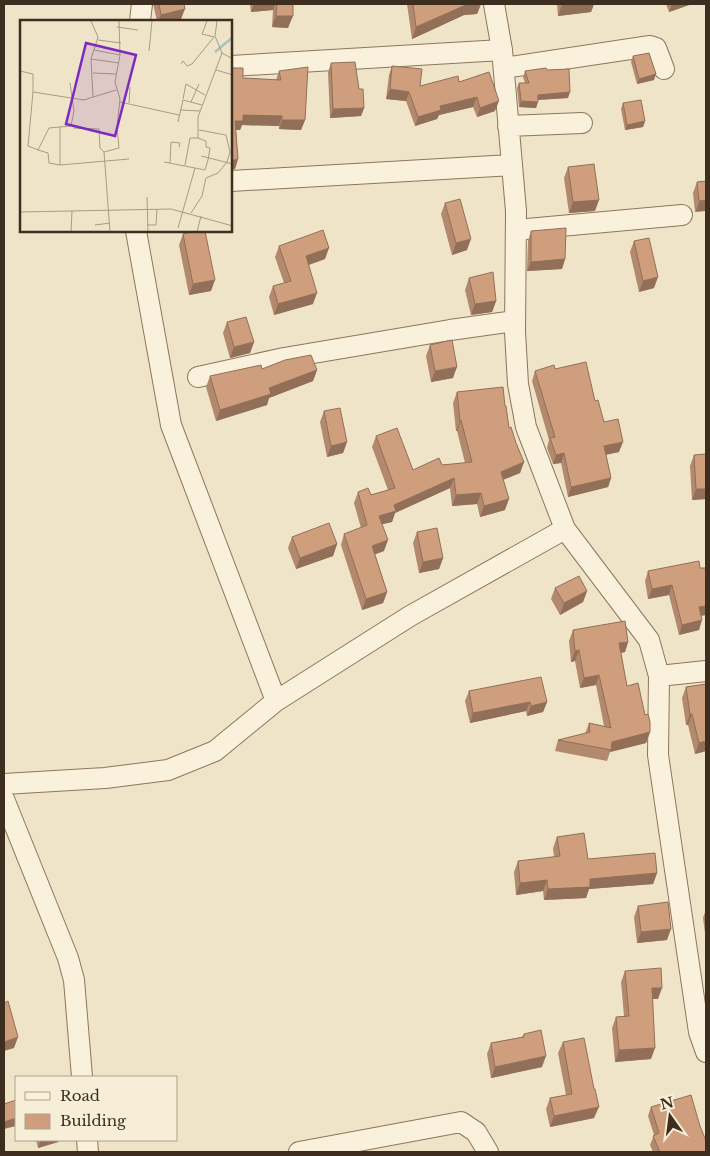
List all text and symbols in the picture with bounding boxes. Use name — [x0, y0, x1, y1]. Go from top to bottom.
inset map — [20, 20, 232, 232]
legend — [15, 1076, 178, 1141]
text: Road — [60, 1086, 100, 1105]
north arrow — [645, 1091, 695, 1141]
text: N — [658, 1093, 675, 1114]
text: Building — [60, 1111, 127, 1130]

